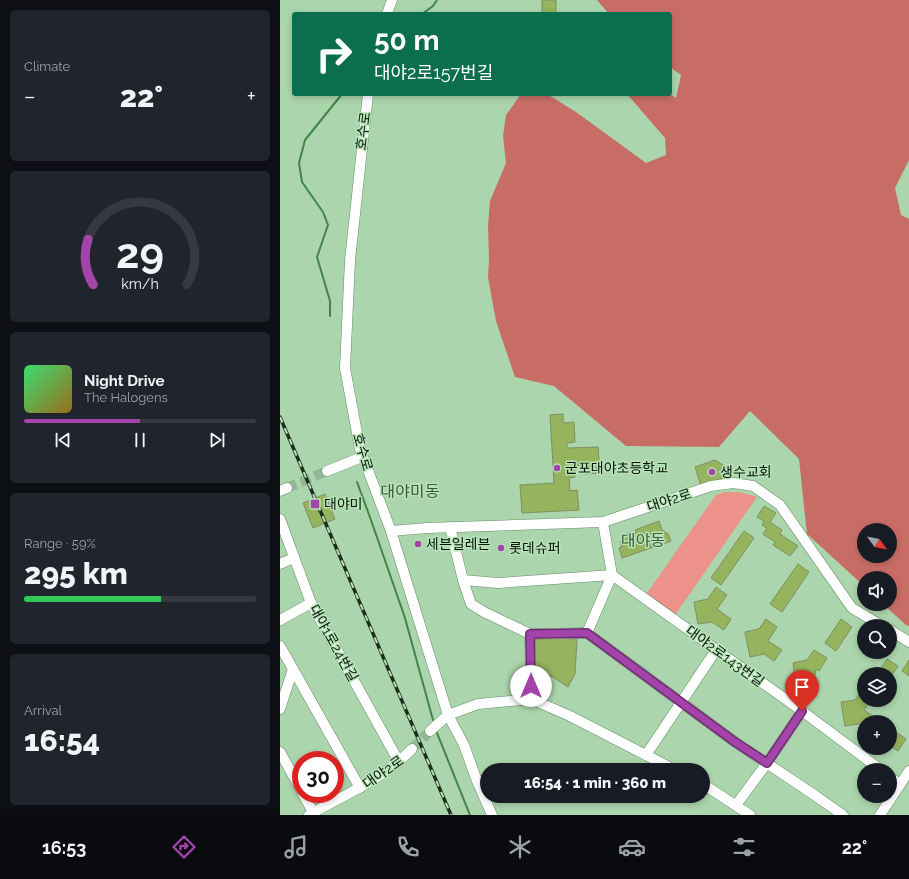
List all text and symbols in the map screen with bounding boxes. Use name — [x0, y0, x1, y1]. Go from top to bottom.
text: 50 m — [374, 24, 440, 57]
icon: right — [308, 28, 360, 80]
text: Climate — [24, 59, 70, 74]
text: 대야2로157번길 — [374, 62, 493, 83]
text: 22° — [120, 79, 163, 114]
text: − — [24, 83, 36, 109]
text: + — [247, 83, 256, 109]
street label: 호수로 — [353, 111, 373, 151]
text: 29 — [116, 228, 164, 277]
text: km/h — [121, 275, 159, 291]
text: Night Drive — [84, 372, 164, 390]
text: The Halogens — [84, 390, 168, 405]
icon: previous — [52, 429, 74, 451]
icon: pause — [129, 429, 151, 451]
icon: next — [206, 429, 228, 451]
street label: 호수로 — [350, 431, 376, 473]
place label: 군포대야초등학교 — [565, 460, 668, 476]
marker: 군포대야초등학교 — [552, 463, 562, 473]
place label: 생수교회 — [720, 464, 772, 480]
marker: 생수교회 — [707, 467, 717, 477]
district label: 대야미동 — [381, 482, 440, 501]
street label: 대야2로 — [645, 485, 693, 515]
place label: 대야미 — [324, 496, 363, 512]
marker: 대야미 — [309, 498, 321, 510]
north arrow — [857, 523, 897, 563]
map controls — [857, 523, 897, 803]
district label: 대야동 — [621, 531, 665, 550]
text: Range · 59% — [24, 536, 96, 551]
place label: 세븐일레븐 — [426, 536, 491, 552]
marker: 세븐일레븐 — [413, 539, 423, 549]
place label: 롯데슈퍼 — [509, 540, 561, 556]
marker: 롯데슈퍼 — [496, 543, 506, 553]
text: 295 km — [24, 556, 128, 591]
button: sound — [857, 571, 897, 611]
street label: 대야1로24번길 — [306, 602, 362, 684]
button: search — [857, 619, 897, 659]
street label: 대야2로143번길 — [683, 622, 767, 690]
position arrow — [510, 665, 552, 707]
button: layers — [857, 667, 897, 707]
pin — [785, 670, 819, 711]
icon: arrive — [791, 676, 813, 698]
text: Arrival — [24, 703, 62, 718]
button: + — [857, 715, 897, 755]
text: 16:54 — [24, 723, 100, 758]
speed limit sign: 30 — [292, 751, 344, 803]
street label: 대야2로 — [360, 752, 406, 792]
button: − — [857, 763, 897, 803]
text: 16:54 · 1 min · 360 m — [524, 774, 666, 792]
icon: directions — [170, 833, 198, 861]
icon: music — [282, 833, 310, 861]
icon: phone — [394, 833, 422, 861]
icon: climate — [506, 833, 534, 861]
icon: car — [618, 833, 646, 861]
icon: filters — [730, 833, 758, 861]
text: 16:53 — [42, 837, 86, 858]
text: 22° — [842, 837, 867, 858]

